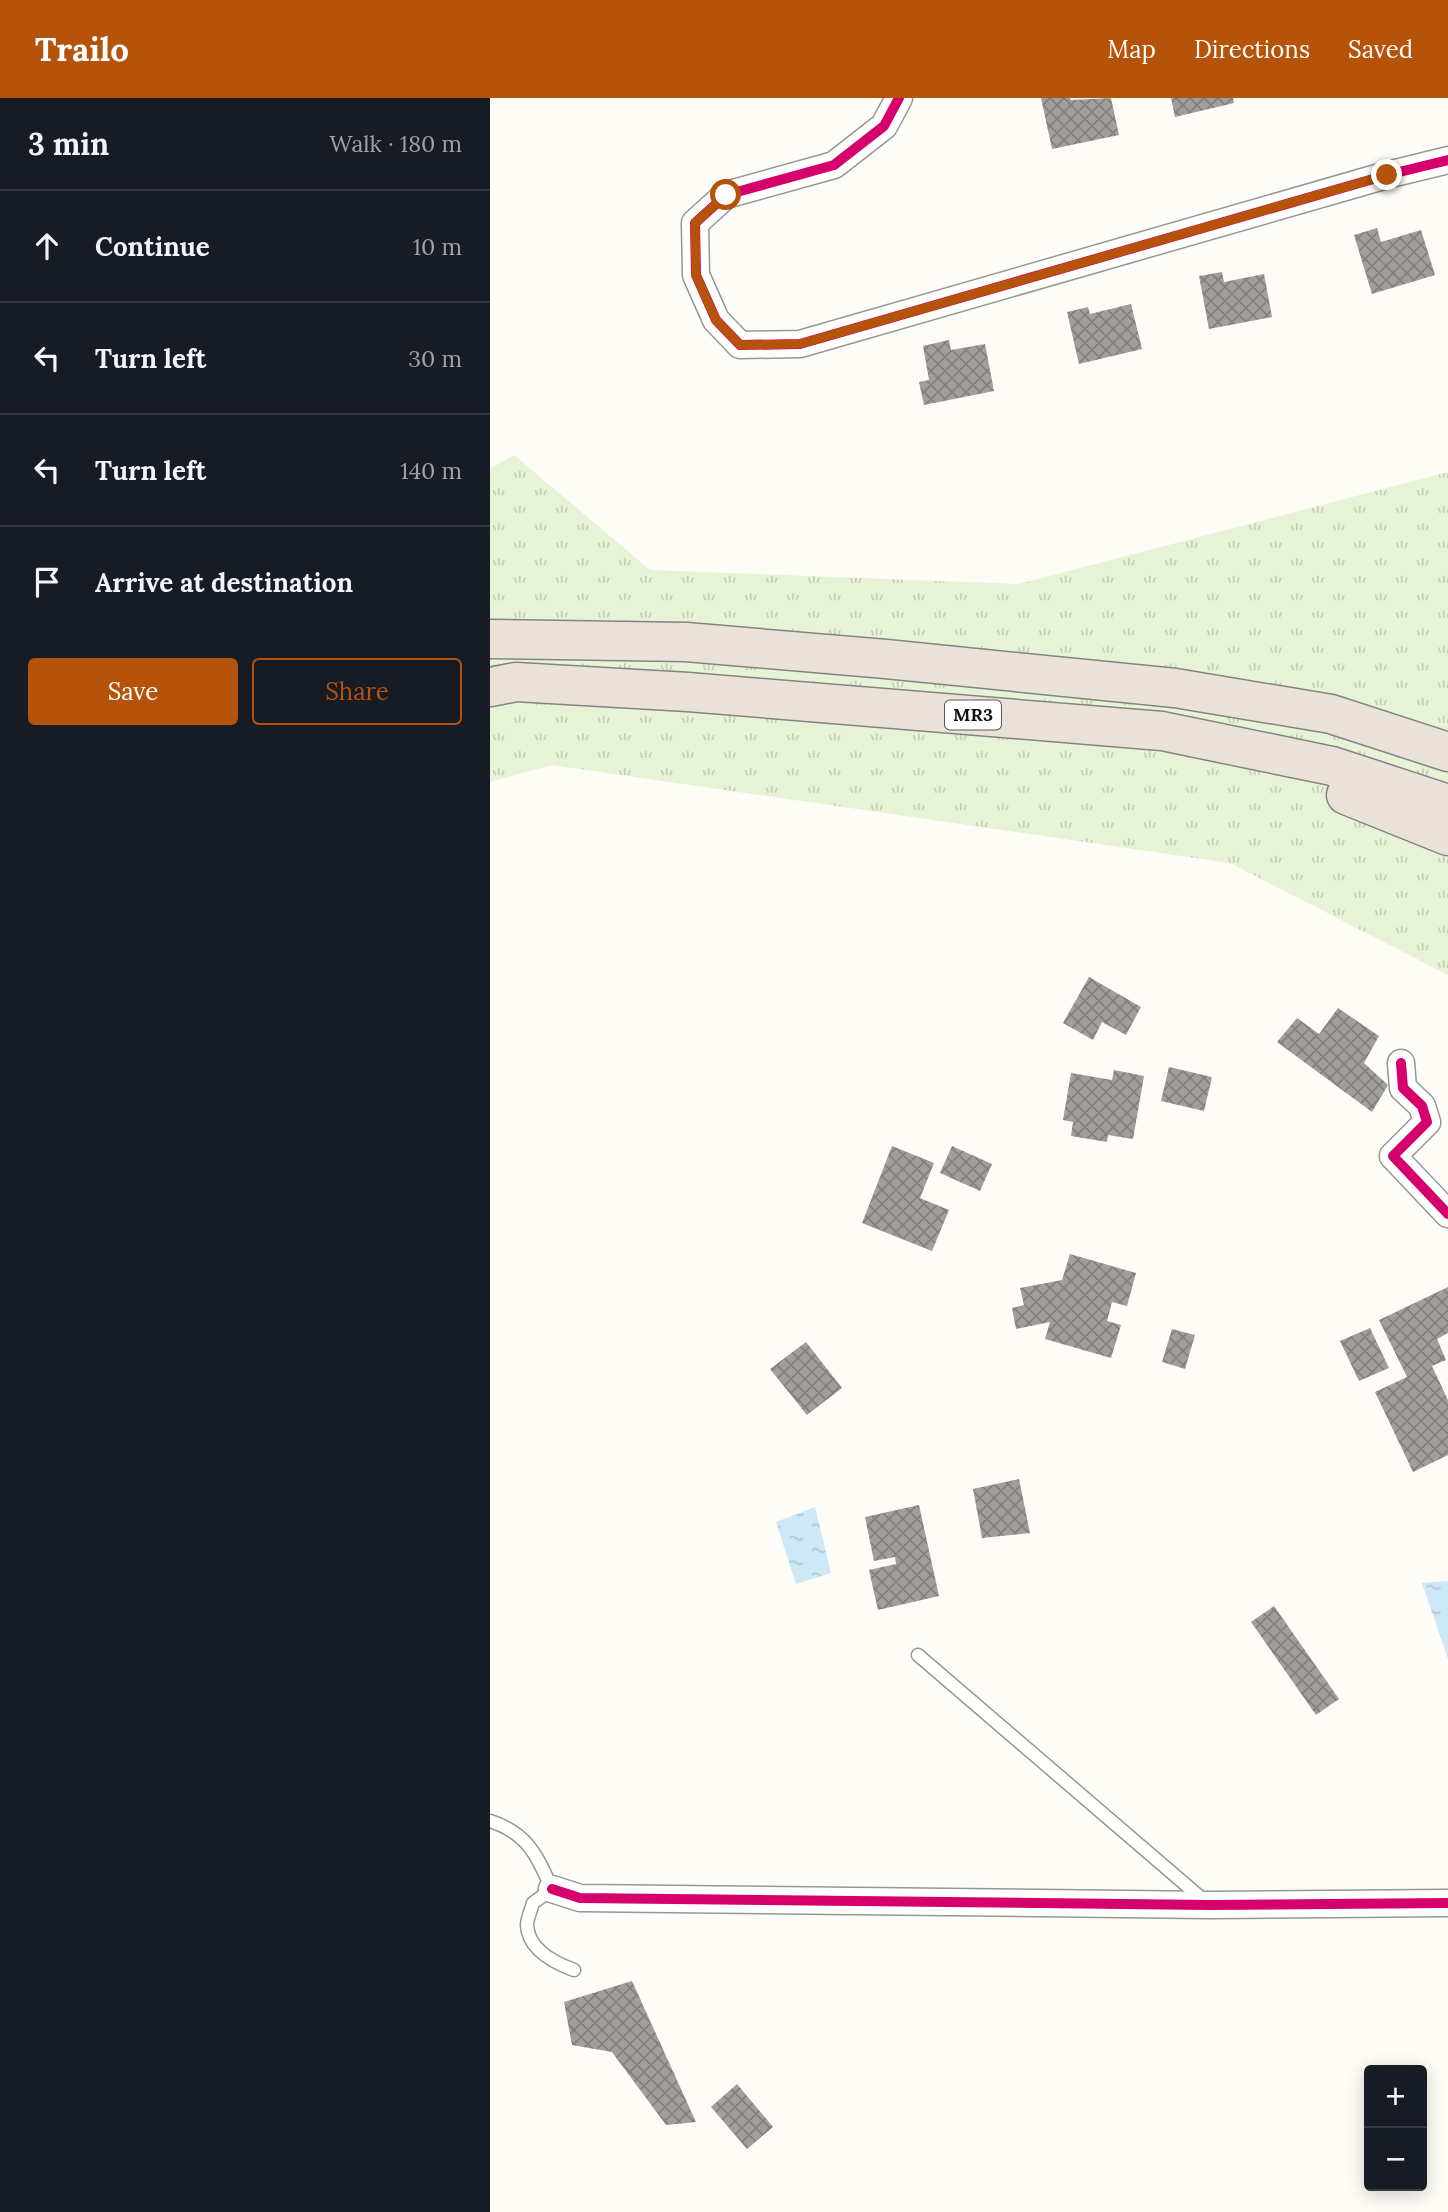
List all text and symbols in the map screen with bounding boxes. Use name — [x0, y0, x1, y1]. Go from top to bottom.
text: Trailo — [35, 28, 129, 70]
text: Map — [1107, 34, 1156, 65]
text: Directions — [1194, 34, 1310, 65]
text: Saved — [1348, 34, 1413, 65]
text: 3 min — [28, 125, 109, 163]
text: Walk · 180 m — [329, 129, 462, 158]
route end — [1371, 159, 1402, 190]
route start — [710, 179, 741, 210]
icon: ahead — [28, 227, 66, 265]
text: Continue — [95, 230, 210, 263]
text: 10 m — [413, 232, 462, 261]
icon: left — [28, 339, 66, 377]
text: Turn left — [95, 342, 206, 375]
text: 30 m — [408, 344, 462, 373]
icon: left — [28, 451, 66, 489]
text: Turn left — [95, 454, 206, 487]
text: 140 m — [400, 456, 462, 485]
icon: arrive — [28, 563, 66, 601]
text: Arrive at destination — [95, 566, 353, 599]
button: Save — [28, 658, 238, 725]
button: Share — [252, 658, 462, 725]
road number: MR3 — [945, 700, 1001, 730]
map controls — [1364, 2065, 1427, 2191]
button: + — [1364, 2065, 1427, 2128]
button: − — [1364, 2128, 1427, 2191]

